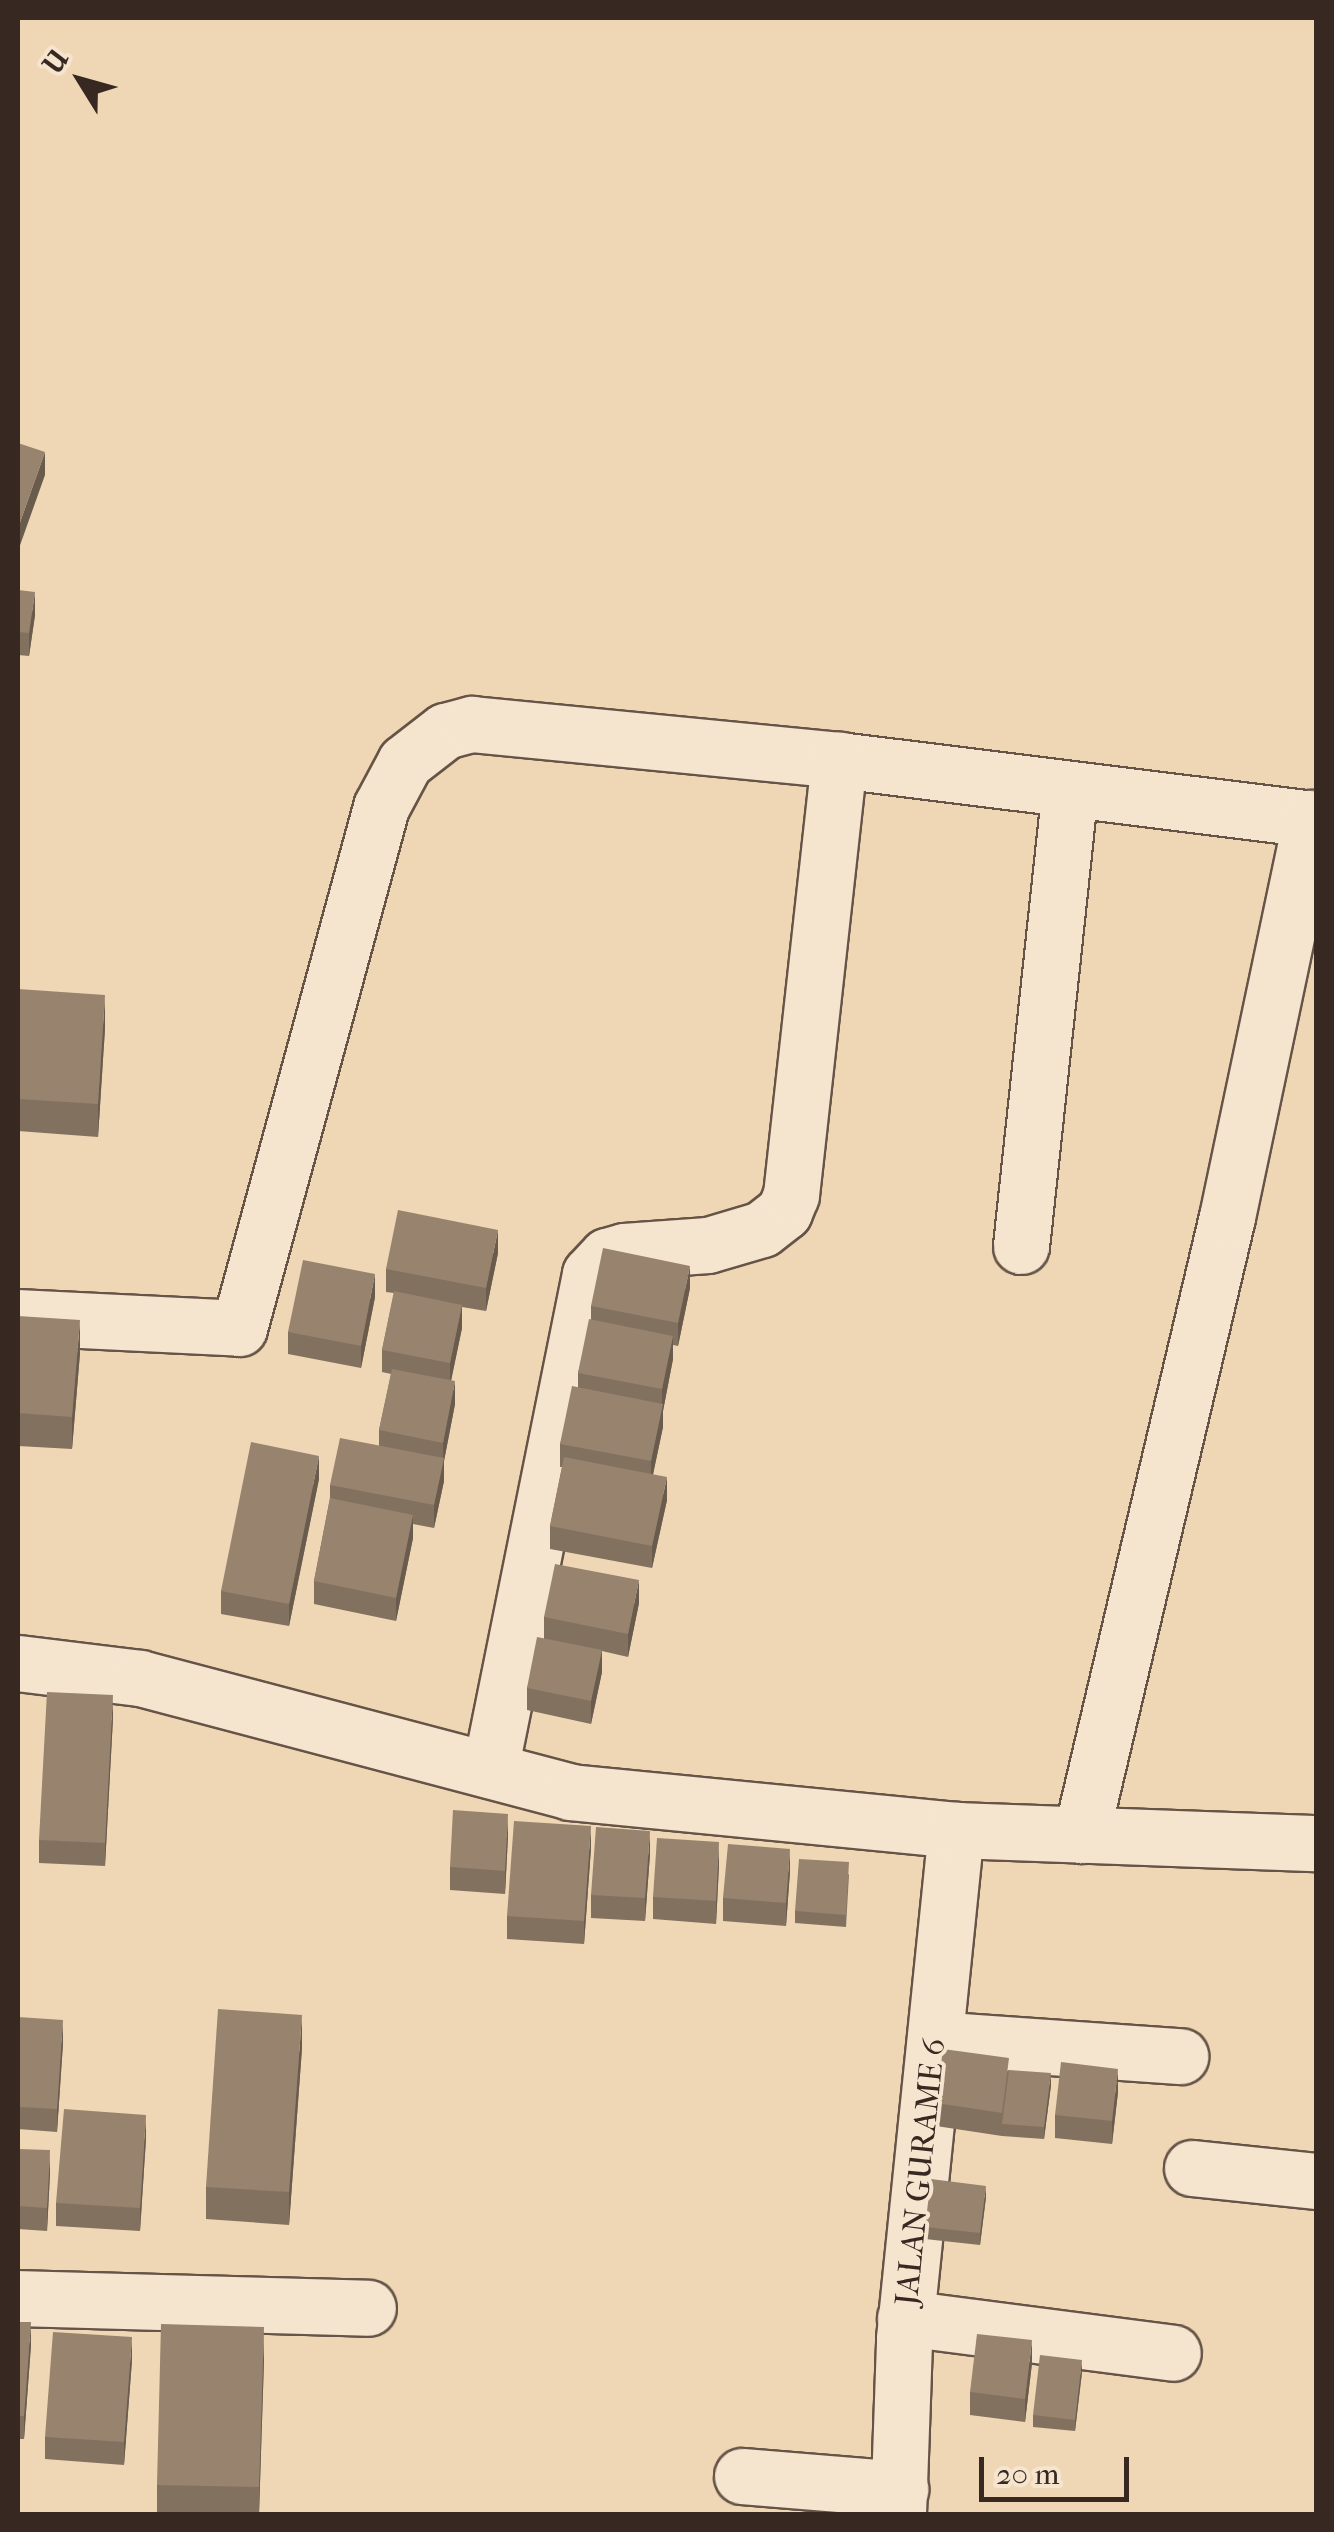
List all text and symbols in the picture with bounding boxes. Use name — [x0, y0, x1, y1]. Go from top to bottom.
north arrow — [30, 30, 130, 130]
text: U — [36, 43, 75, 80]
street label: JALAN GURAME 6 — [888, 2036, 954, 2308]
scale bar — [984, 2437, 1134, 2499]
text: 20 m — [996, 2457, 1059, 2492]

